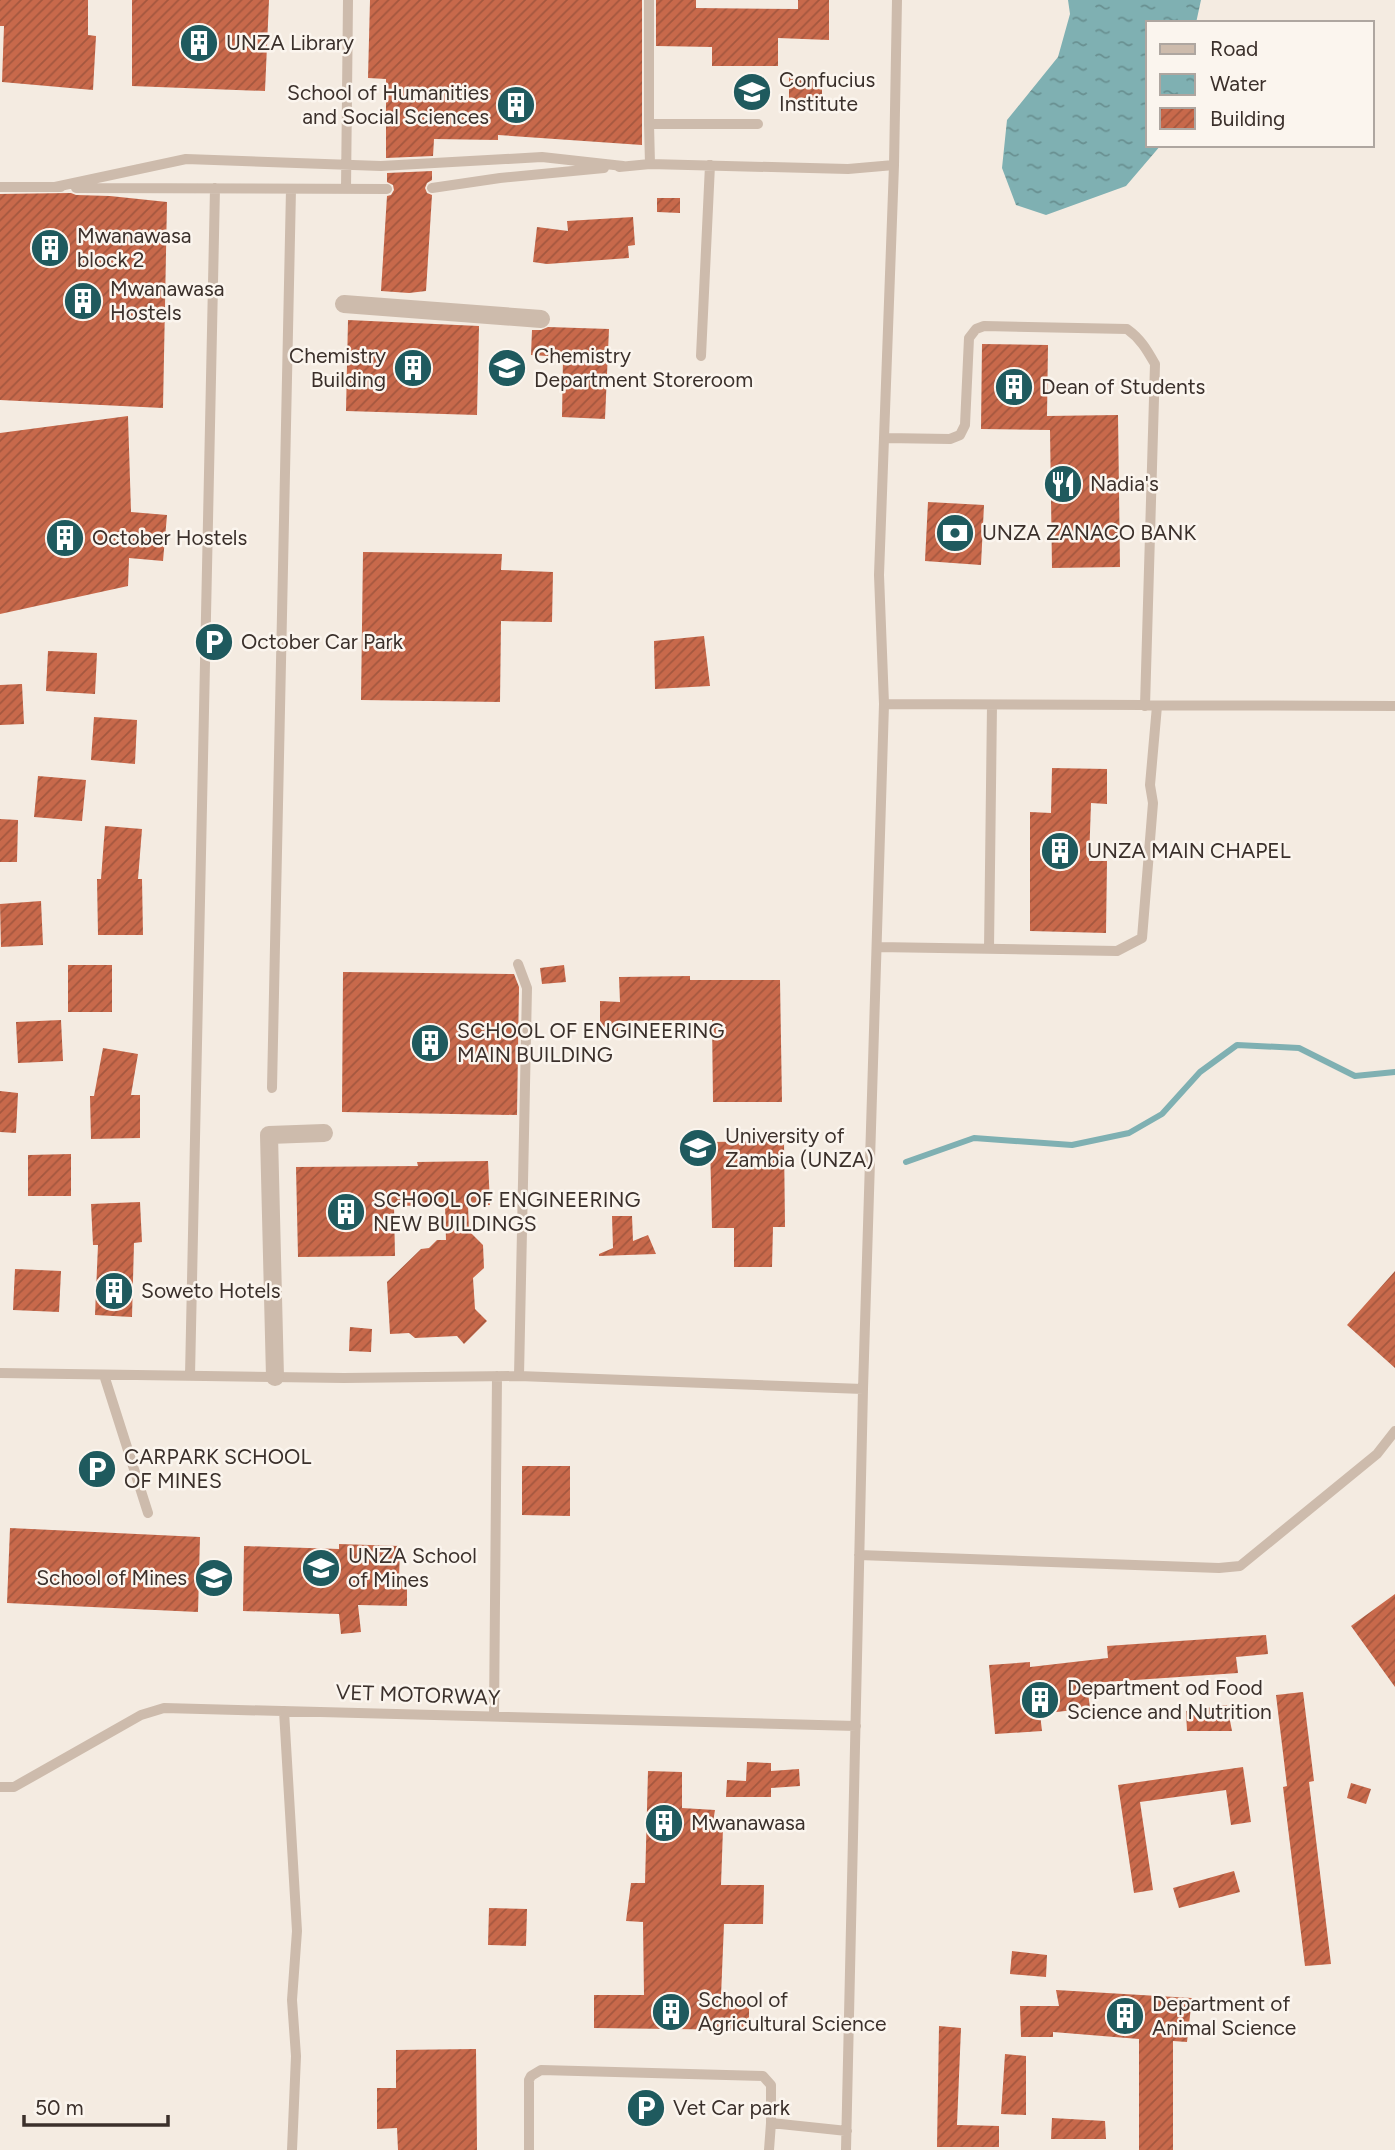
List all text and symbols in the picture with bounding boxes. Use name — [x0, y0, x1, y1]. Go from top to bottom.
legend — [1146, 21, 1374, 147]
building icon: UNZA Library — [178, 22, 220, 64]
place label: UNZA Library — [226, 30, 354, 55]
text: Road — [1210, 36, 1258, 61]
place label: Confucius Institute — [779, 67, 875, 116]
school or university icon: Confucius Institute — [731, 71, 773, 113]
text: Water — [1210, 71, 1266, 96]
place label: School of Humanities and Social Sciences — [287, 80, 489, 129]
building icon: School of Humanities and Social Sciences — [495, 84, 537, 126]
text: Building — [1210, 106, 1285, 131]
place label: Mwanawasa block 2 — [77, 223, 191, 272]
building icon: Mwanawasa block 2 — [29, 227, 71, 269]
place label: Mwanawasa Hostels — [110, 276, 224, 325]
building icon: Mwanawasa Hostels — [62, 280, 104, 322]
place label: Chemistry Building — [289, 343, 386, 392]
place label: Chemistry Department Storeroom — [534, 343, 753, 392]
building icon: Chemistry Building — [392, 347, 434, 389]
school or university icon: Chemistry Department Storeroom — [486, 347, 528, 389]
building icon: Dean of Students — [993, 366, 1035, 408]
place label: Dean of Students — [1041, 374, 1205, 399]
restaurant icon: Nadia's — [1042, 463, 1084, 505]
place label: Nadia's — [1090, 471, 1159, 496]
bank icon: UNZA ZANACO BANK — [934, 512, 976, 554]
building icon: October Hostels — [44, 517, 86, 559]
place label: UNZA ZANACO BANK — [982, 520, 1197, 545]
place label: October Hostels — [92, 525, 247, 550]
parking icon: October Car Park — [193, 621, 235, 663]
place label: October Car Park — [241, 629, 404, 654]
building icon: UNZA MAIN CHAPEL — [1039, 830, 1081, 872]
place label: UNZA MAIN CHAPEL — [1087, 838, 1291, 863]
place label: SCHOOL OF ENGINEERING MAIN BUILDING — [457, 1018, 725, 1067]
building icon: SCHOOL OF ENGINEERING MAIN BUILDING — [409, 1022, 451, 1064]
place label: University of Zambia (UNZA) — [725, 1123, 874, 1172]
school or university icon: University of Zambia (UNZA) — [677, 1127, 719, 1169]
place label: SCHOOL OF ENGINEERING NEW BUILDINGS — [373, 1187, 641, 1236]
building icon: SCHOOL OF ENGINEERING NEW BUILDINGS — [325, 1191, 367, 1233]
building icon: Soweto Hotels — [93, 1270, 135, 1312]
place label: Soweto Hotels — [141, 1278, 280, 1303]
place label: CARPARK SCHOOL OF MINES — [124, 1444, 311, 1493]
parking icon: CARPARK SCHOOL OF MINES — [76, 1448, 118, 1490]
place label: UNZA School of Mines — [348, 1543, 477, 1592]
school or university icon: UNZA School of Mines — [300, 1547, 342, 1589]
school or university icon: School of Mines — [193, 1557, 235, 1599]
place label: School of Mines — [36, 1565, 187, 1590]
place label: Department od Food Science and Nutrition — [1067, 1675, 1272, 1724]
street label: VET MOTORWAY — [335, 1679, 501, 1710]
building icon: Department od Food Science and Nutrition — [1019, 1679, 1061, 1721]
building icon: Mwanawasa — [643, 1802, 685, 1844]
place label: Mwanawasa — [691, 1810, 805, 1835]
place label: School of Agricultural Science — [698, 1987, 886, 2036]
building icon: School of Agricultural Science — [650, 1991, 692, 2033]
place label: Department of Animal Science — [1152, 1991, 1296, 2040]
building icon: Department of Animal Science — [1104, 1995, 1146, 2037]
scale bar — [24, 2084, 168, 2128]
parking icon: Vet Car park — [625, 2087, 667, 2129]
text: 50 m — [35, 2095, 84, 2120]
place label: Vet Car park — [673, 2095, 791, 2120]

